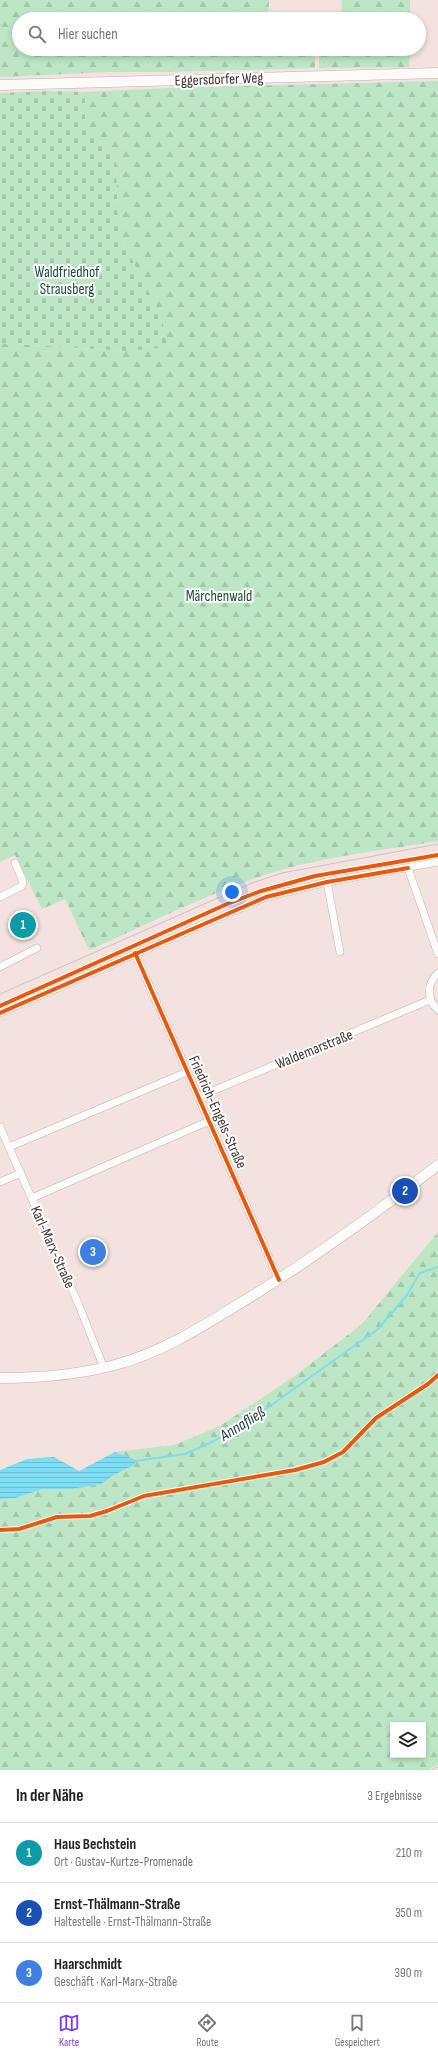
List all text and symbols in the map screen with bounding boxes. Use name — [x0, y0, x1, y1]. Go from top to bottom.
search box — [12, 12, 426, 56]
icon: search — [26, 23, 48, 45]
text: Hier suchen — [58, 25, 118, 44]
street label: Eggersdorfer Weg — [174, 68, 264, 91]
park label: Waldfriedhof Strausberg — [35, 263, 100, 299]
park label: Märchenwald — [186, 587, 252, 606]
your location — [222, 882, 242, 902]
pin: 1 — [10, 910, 36, 940]
street label: Waldemarstraße — [273, 1025, 356, 1074]
street label: Friedrich-Engels-Straße — [184, 1053, 251, 1172]
pin: 2 — [392, 1176, 418, 1206]
street label: Karl-Marx-Straße — [26, 1203, 79, 1291]
pin: 3 — [80, 1237, 106, 1267]
water label: Annafließ — [216, 1403, 269, 1446]
map controls — [390, 1722, 426, 1758]
button: layers — [390, 1722, 426, 1758]
text: In der Nähe — [16, 1786, 83, 1806]
text: 3 Ergebnisse — [368, 1788, 422, 1804]
text: Haus Bechstein — [54, 1835, 136, 1854]
text: 1 — [26, 1845, 32, 1861]
text: 210 m — [396, 1845, 422, 1861]
text: Ort · Gustav-Kurtze-Promenade — [54, 1854, 193, 1870]
text: Ernst-Thälmann-Straße — [54, 1895, 180, 1914]
text: 2 — [26, 1905, 32, 1921]
text: 350 m — [395, 1905, 422, 1921]
text: Haltestelle · Ernst-Thälmann-Straße — [54, 1914, 211, 1930]
text: Haarschmidt — [54, 1955, 122, 1974]
text: 3 — [26, 1965, 32, 1981]
text: 390 m — [395, 1965, 422, 1981]
text: Geschäft · Karl-Marx-Straße — [54, 1974, 177, 1990]
tab: Karte — [58, 2012, 80, 2049]
tab: Route — [196, 2012, 218, 2049]
tab: Gespeichert — [335, 2012, 380, 2049]

